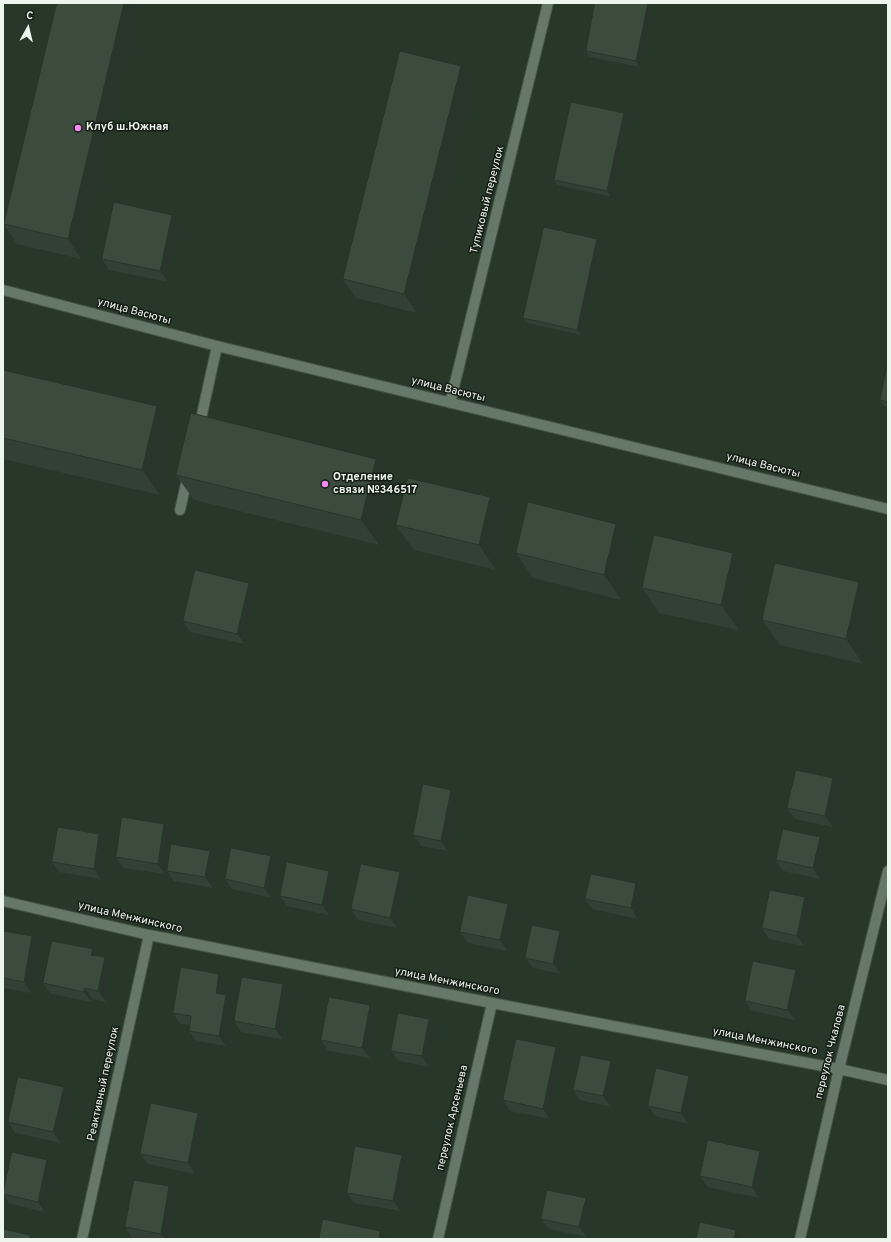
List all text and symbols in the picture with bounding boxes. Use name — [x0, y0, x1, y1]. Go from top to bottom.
north arrow — [8, 8, 48, 48]
text: С — [25, 9, 34, 24]
place label: Клуб ш.Южная — [86, 121, 169, 135]
marker: Клуб ш.Южная — [73, 123, 83, 133]
street label: Тупиковый переулок — [468, 145, 508, 255]
street label: улица Васюты — [96, 296, 172, 328]
street label: улица Васюты — [410, 374, 486, 406]
street label: улица Васюты — [725, 450, 801, 482]
place label: Отделение связи №346517 — [333, 471, 417, 497]
marker: Отделение связи №346517 — [320, 479, 330, 489]
street label: улица Менжинского — [76, 900, 184, 936]
street label: улица Менжинского — [393, 965, 501, 999]
street label: переулок Чкалова — [813, 1003, 849, 1101]
street label: улица Менжинского — [711, 1025, 819, 1059]
street label: Реактивный переулок — [85, 1026, 123, 1142]
street label: переулок Арсеньева — [434, 1064, 472, 1172]

